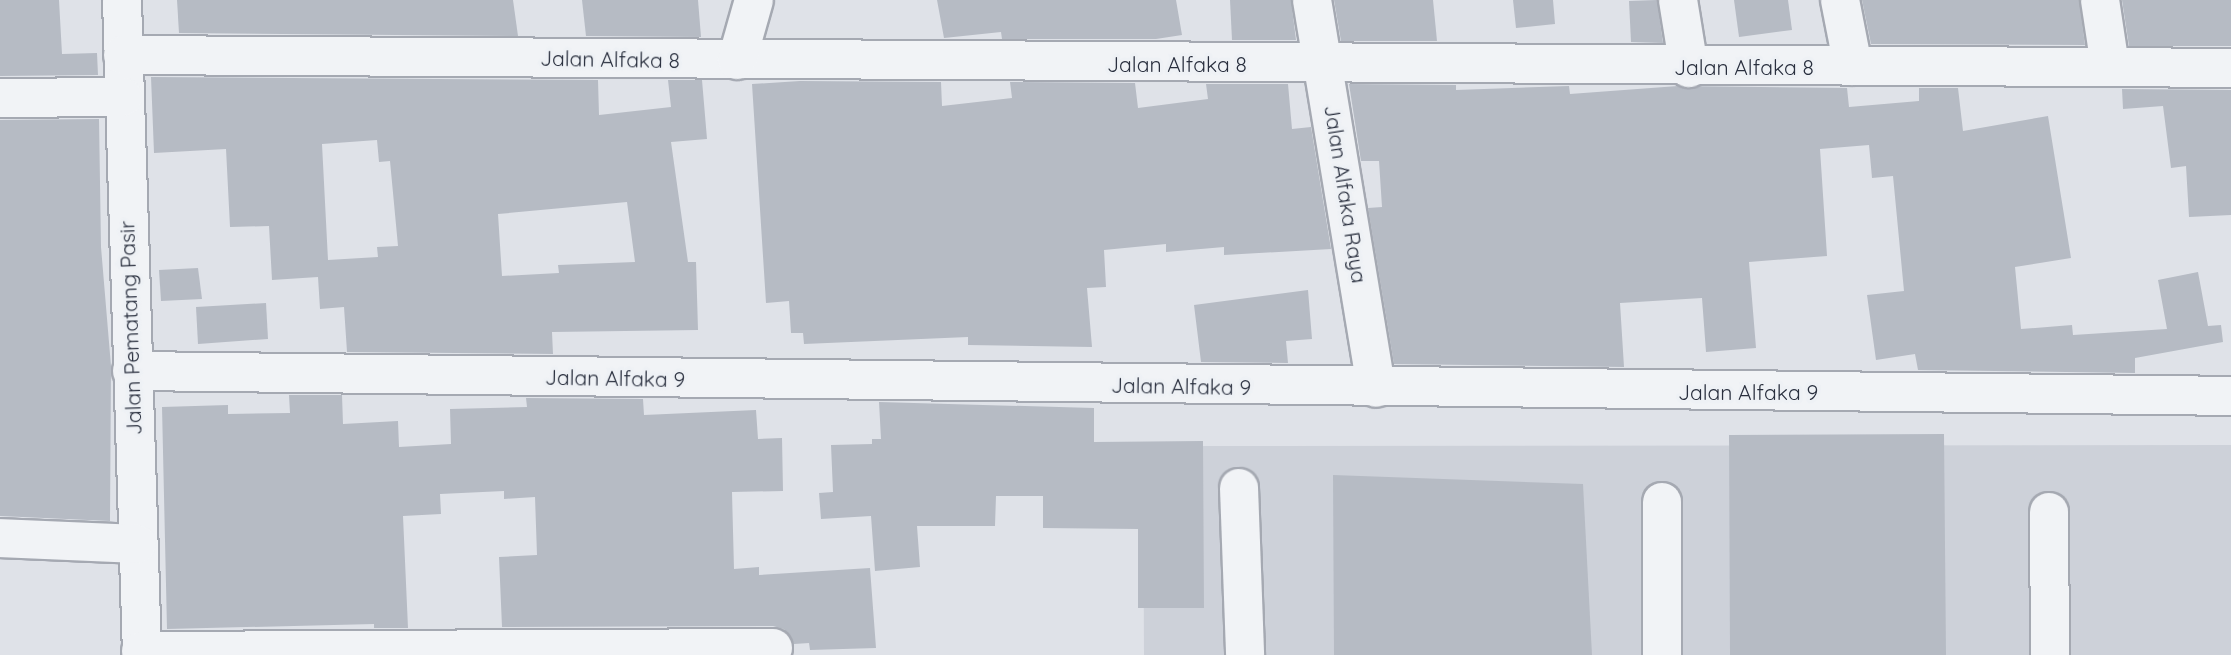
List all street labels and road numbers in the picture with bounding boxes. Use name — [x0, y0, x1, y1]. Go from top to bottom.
street label: Jalan Alfaka 8 — [540, 45, 680, 73]
street label: Jalan Alfaka 8 — [1107, 51, 1247, 77]
street label: Jalan Alfaka 8 — [1674, 54, 1814, 80]
street label: Jalan Alfaka Raya — [1319, 103, 1373, 285]
street label: Jalan Pematang Pasir — [114, 220, 146, 436]
street label: Jalan Alfaka 9 — [545, 364, 685, 392]
street label: Jalan Alfaka 9 — [1111, 372, 1251, 400]
street label: Jalan Alfaka 9 — [1678, 379, 1818, 405]

